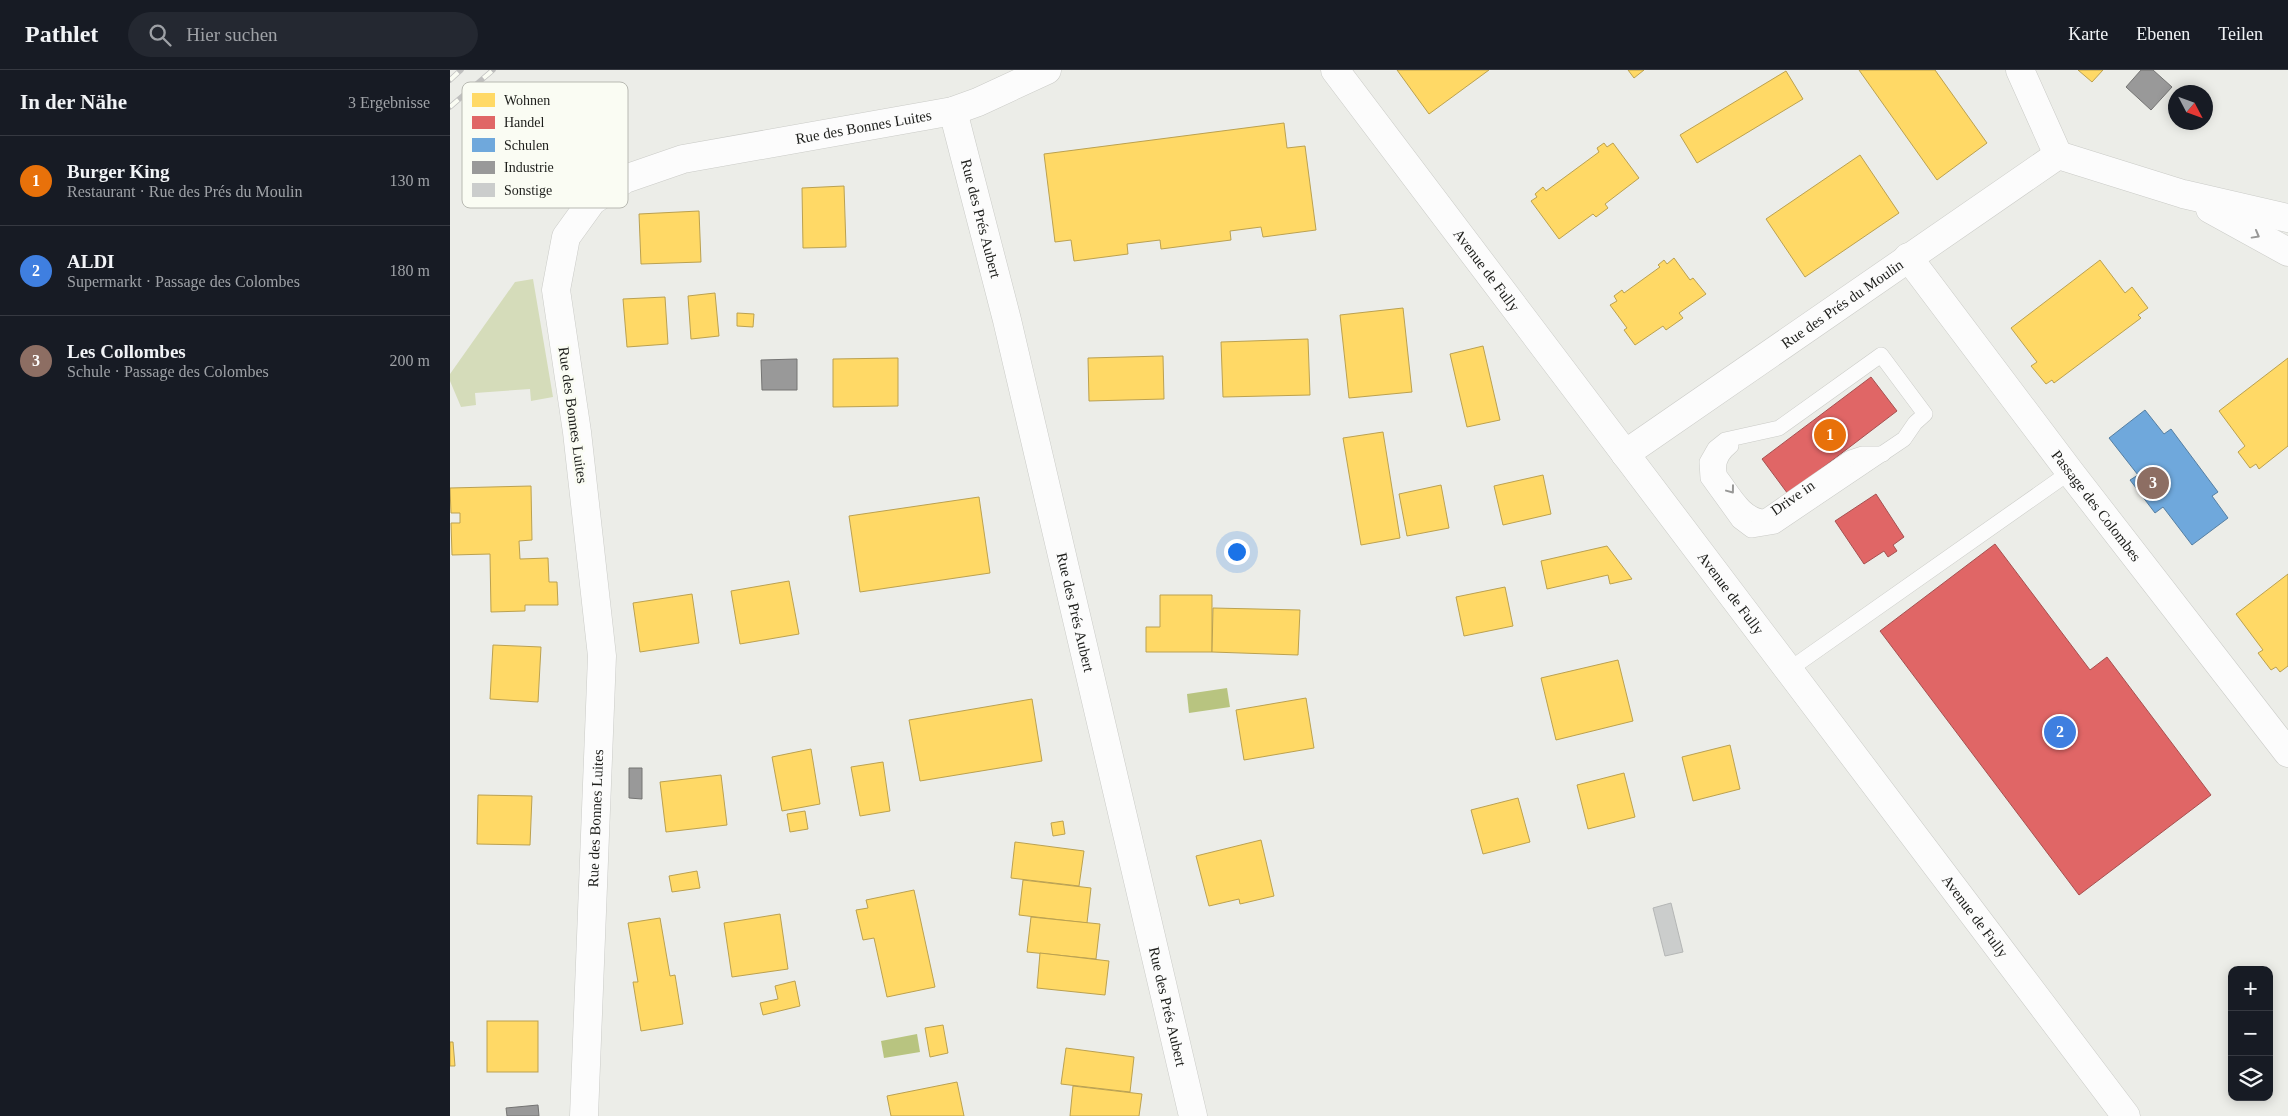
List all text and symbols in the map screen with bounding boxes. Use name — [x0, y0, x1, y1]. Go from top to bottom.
search box — [128, 12, 478, 57]
text: Pathlet — [25, 21, 98, 47]
icon: search — [146, 21, 174, 49]
text: Hier suchen — [186, 24, 278, 45]
text: Karte — [2068, 24, 2108, 44]
text: Ebenen — [2136, 24, 2190, 44]
text: Teilen — [2218, 24, 2263, 44]
legend — [462, 82, 628, 208]
north arrow — [2168, 85, 2213, 130]
text: In der Nähe — [20, 90, 127, 114]
text: Wohnen — [504, 93, 550, 108]
text: 3 Ergebnisse — [348, 94, 430, 111]
street label: Rue des Bonnes Luites — [794, 107, 933, 147]
text: Handel — [504, 115, 545, 130]
text: Schulen — [504, 138, 549, 153]
street label: Rue des Prés Aubert — [958, 157, 1004, 280]
text: Industrie — [504, 160, 554, 175]
text: Burger King — [67, 161, 170, 182]
text: 1 — [32, 172, 40, 189]
text: 130 m — [390, 172, 430, 189]
text: Restaurant · Rue des Prés du Moulin — [67, 183, 303, 200]
text: Sonstige — [504, 183, 552, 198]
street label: Avenue de Fully — [1450, 226, 1523, 315]
one-way arrow — [2251, 229, 2260, 239]
text: ALDI — [67, 251, 115, 272]
street label: Rue des Prés du Moulin — [1778, 256, 1907, 352]
text: 2 — [32, 262, 40, 279]
text: 180 m — [390, 262, 430, 279]
text: Supermarkt · Passage des Colombes — [67, 273, 300, 290]
text: Les Collombes — [67, 341, 186, 362]
street label: Rue des Bonnes Luites — [555, 346, 591, 485]
text: 3 — [32, 352, 40, 369]
text: 200 m — [390, 352, 430, 369]
text: Schule · Passage des Colombes — [67, 363, 269, 380]
pin: 1 — [1814, 416, 1846, 454]
street label: Passage des Colombes — [2048, 447, 2144, 565]
pin: 3 — [2137, 464, 2169, 502]
street label: Drive in — [1768, 477, 1818, 519]
one-way arrow — [1725, 484, 1734, 494]
your location — [1224, 539, 1250, 565]
street label: Avenue de Fully — [1694, 549, 1767, 638]
street label: Rue des Prés Aubert — [1054, 551, 1097, 674]
pin: 2 — [2044, 713, 2076, 751]
street label: Rue des Bonnes Luites — [585, 749, 606, 887]
street label: Avenue de Fully — [1939, 872, 2011, 961]
street label: Rue des Prés Aubert — [1146, 945, 1189, 1069]
map controls — [2228, 966, 2273, 1101]
button: + — [2228, 966, 2273, 1011]
button: − — [2228, 1011, 2273, 1056]
button: layers — [2228, 1056, 2273, 1101]

